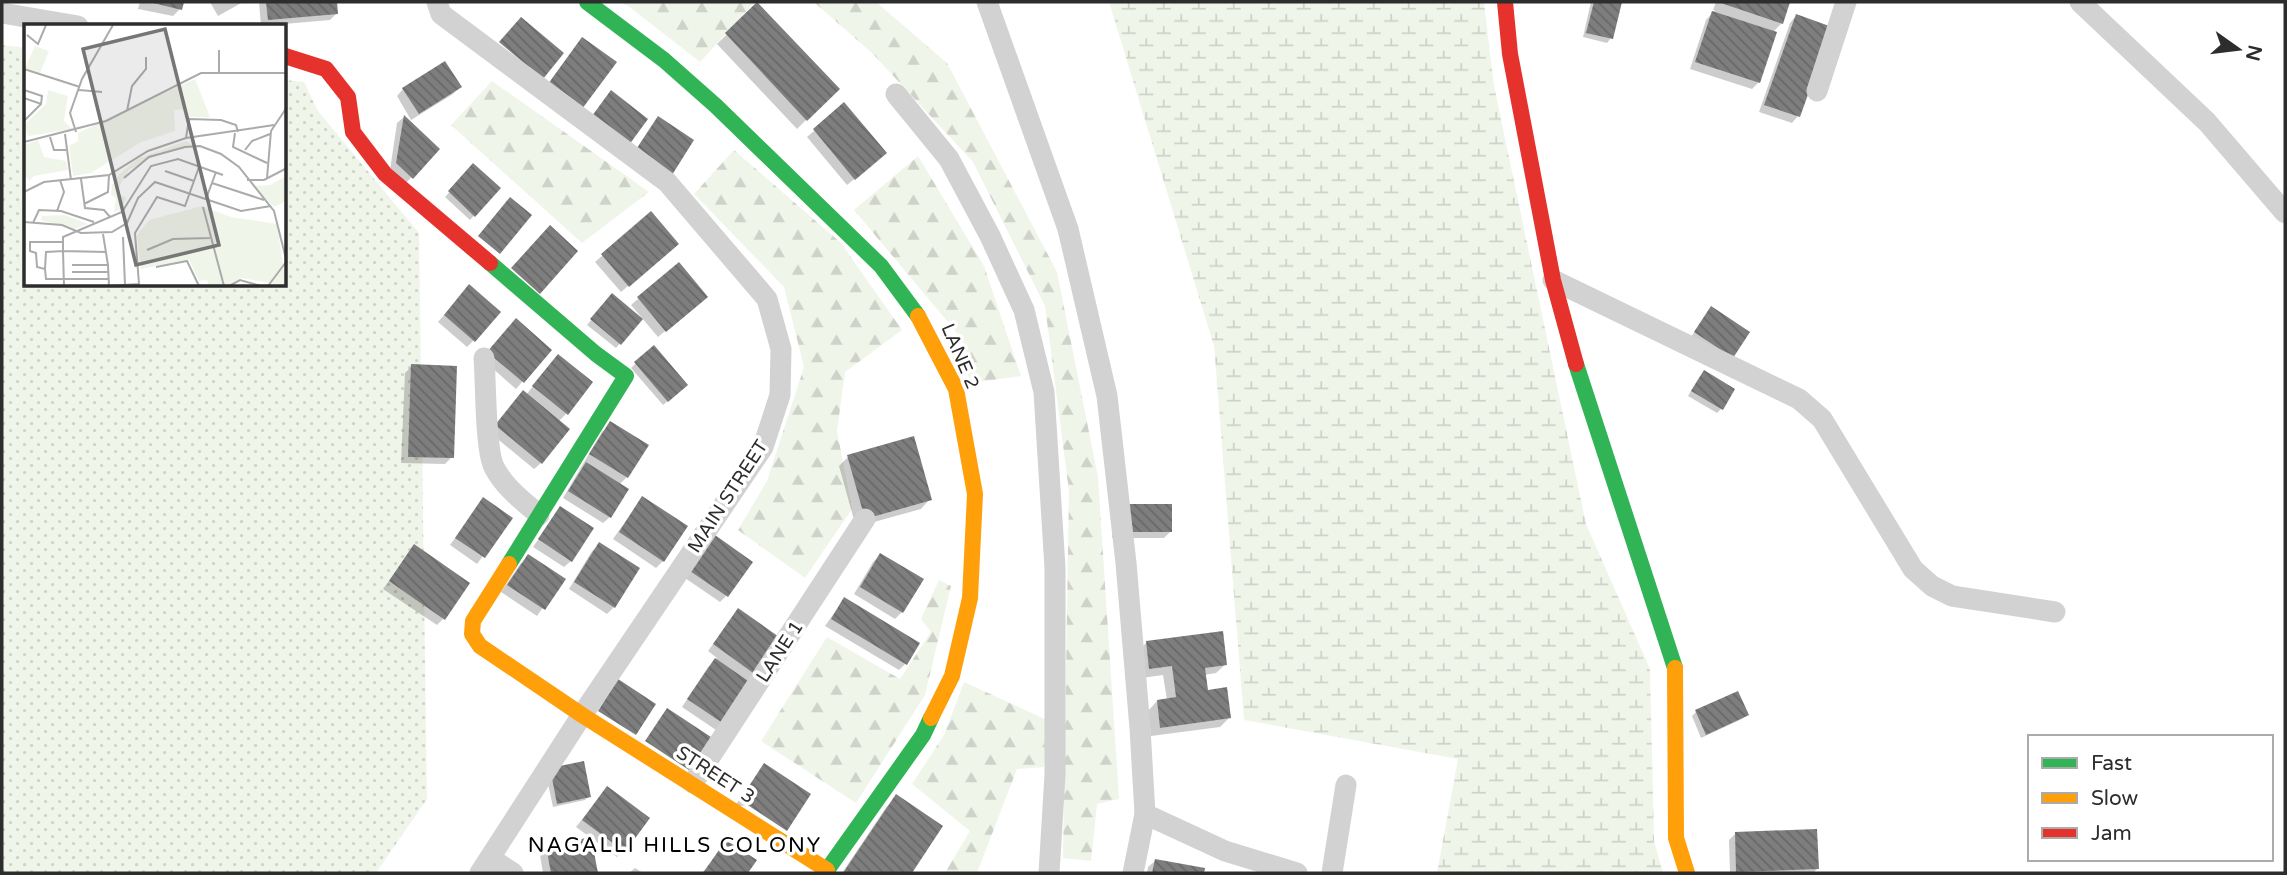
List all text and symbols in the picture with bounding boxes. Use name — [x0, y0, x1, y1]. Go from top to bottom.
north arrow — [2203, 14, 2273, 84]
inset map — [24, 24, 287, 287]
text: N — [2241, 43, 2266, 63]
street label: LANE 2 — [936, 320, 984, 392]
street label: MAIN STREET — [683, 436, 773, 557]
street label: LANE 1 — [752, 617, 808, 686]
legend — [2028, 735, 2273, 861]
street label: STREET 3 — [672, 741, 759, 808]
text: Fast — [2091, 751, 2132, 776]
text: Slow — [2091, 786, 2139, 811]
text: Jam — [2091, 821, 2132, 846]
district label: NAGALLI HILLS COLONY — [528, 833, 822, 858]

